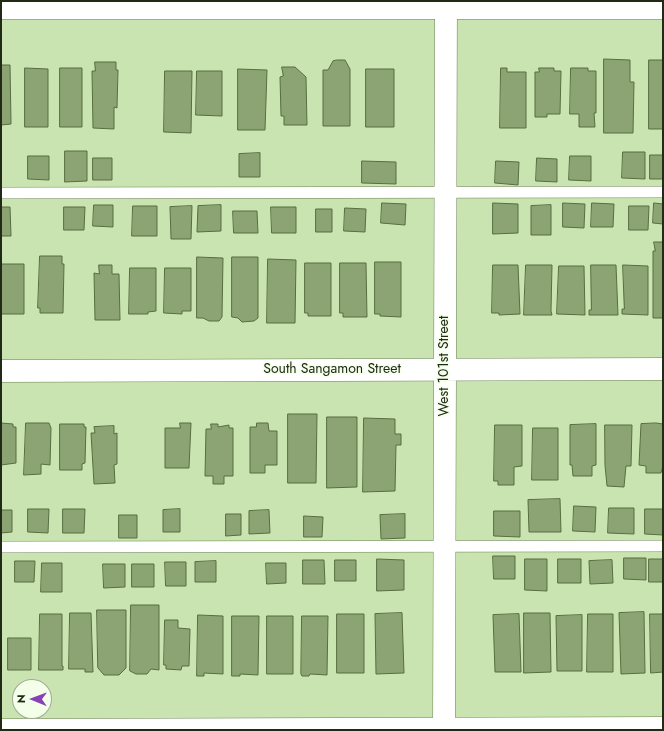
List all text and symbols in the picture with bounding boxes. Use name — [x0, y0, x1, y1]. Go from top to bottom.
street label: West 101st Street — [437, 316, 453, 416]
street label: South Sangamon Street — [263, 362, 401, 378]
north arrow — [12, 679, 52, 719]
text: N — [13, 694, 29, 703]

